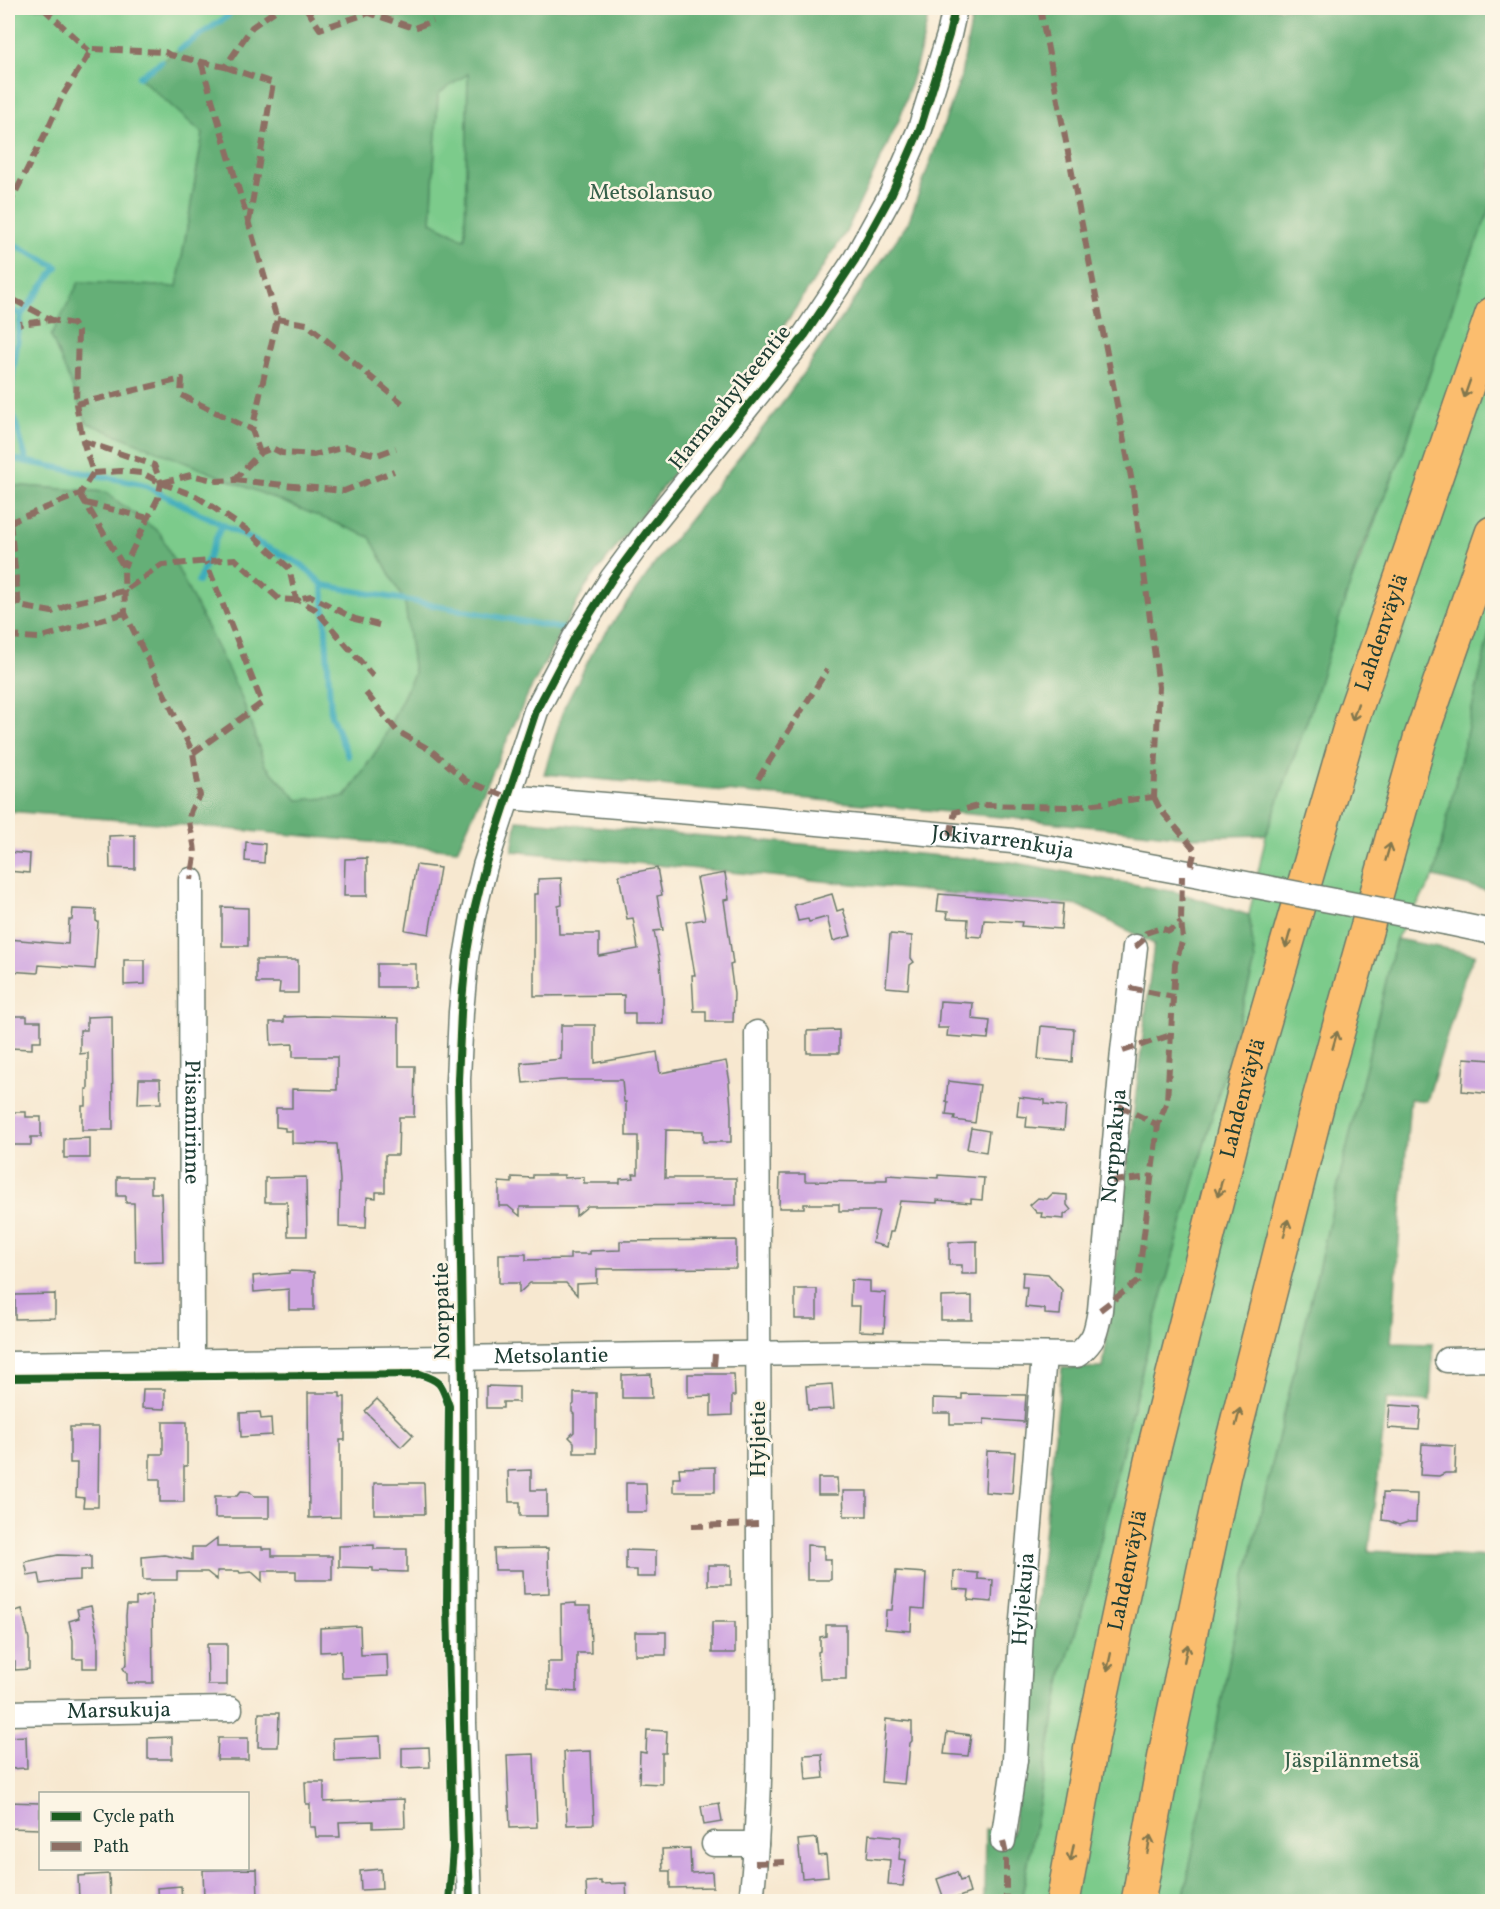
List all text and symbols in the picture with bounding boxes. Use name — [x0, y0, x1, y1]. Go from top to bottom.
park label: Metsolansuo — [589, 178, 713, 209]
street label: Harmaahylkeentie — [663, 319, 799, 477]
one-way arrow — [1460, 379, 1471, 398]
street label: Lahdenväylä — [1347, 569, 1417, 696]
one-way arrow — [1349, 702, 1360, 721]
street label: Jokivarrenkuja — [930, 818, 1077, 867]
one-way arrow — [1383, 843, 1394, 862]
one-way arrow — [1282, 930, 1293, 949]
one-way arrow — [1330, 1030, 1342, 1049]
street label: Lahdenväylä — [1213, 1035, 1274, 1162]
street label: Piisamirinne — [176, 1059, 207, 1185]
street label: Norppakuja — [1094, 1087, 1135, 1205]
one-way arrow — [1214, 1178, 1226, 1197]
one-way arrow — [1280, 1219, 1292, 1238]
street label: Norppatie — [427, 1262, 459, 1360]
street label: Metsolantie — [493, 1340, 608, 1373]
street label: Hyljetie — [744, 1401, 775, 1477]
one-way arrow — [1233, 1408, 1244, 1427]
street label: Lahdenväylä — [1100, 1507, 1156, 1634]
street label: Hyljekuja — [1005, 1551, 1043, 1646]
one-way arrow — [1181, 1643, 1192, 1663]
one-way arrow — [1103, 1652, 1114, 1671]
street label: Marsukuja — [67, 1695, 171, 1727]
park label: Jäspilänmetsä — [1284, 1746, 1420, 1777]
legend — [39, 1792, 249, 1870]
text: Cycle path — [93, 1805, 175, 1830]
text: Path — [93, 1835, 129, 1860]
one-way arrow — [1143, 1835, 1154, 1854]
one-way arrow — [1066, 1843, 1077, 1863]

